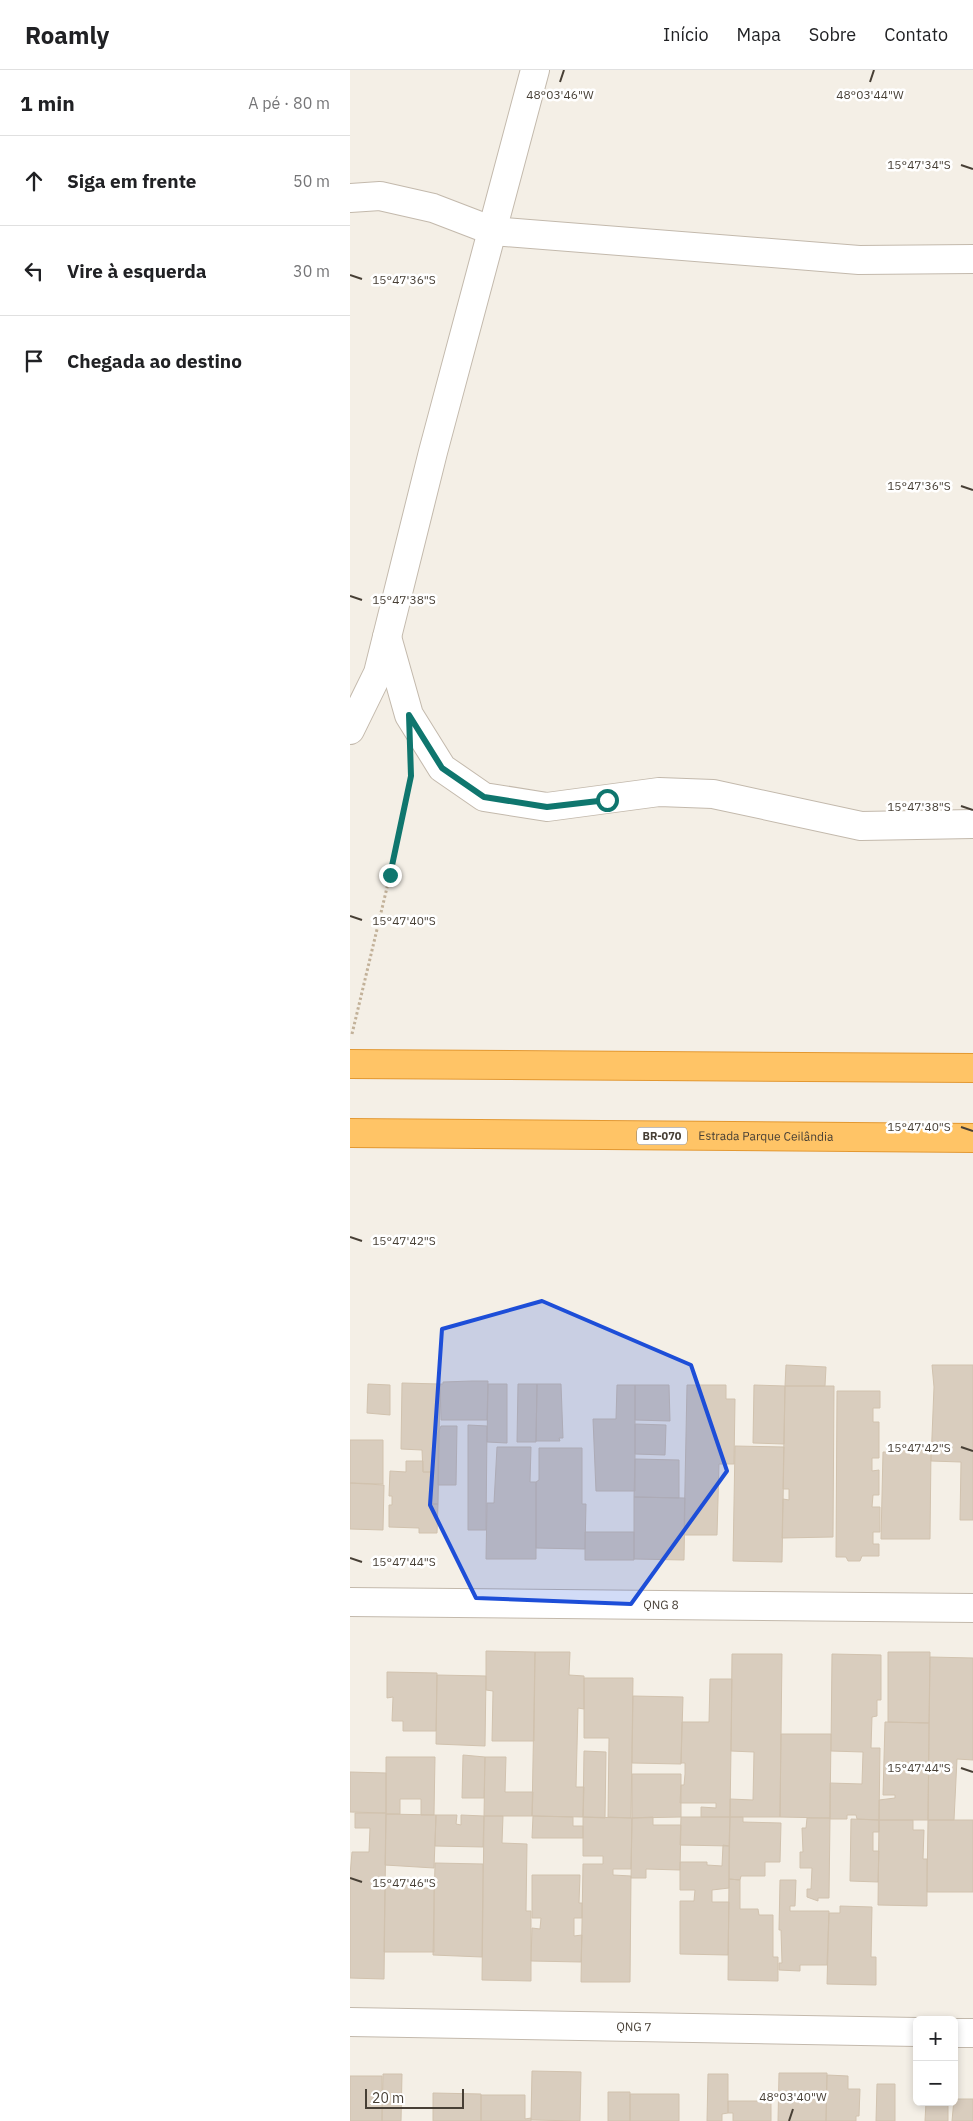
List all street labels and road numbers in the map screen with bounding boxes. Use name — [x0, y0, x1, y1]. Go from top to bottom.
road number: BR-070 — [637, 1128, 687, 1144]
street label: Estrada Parque Ceilândia — [698, 1128, 834, 1144]
street label: QNG 8 — [643, 1597, 679, 1612]
street label: QNG 7 — [616, 2019, 652, 2034]

